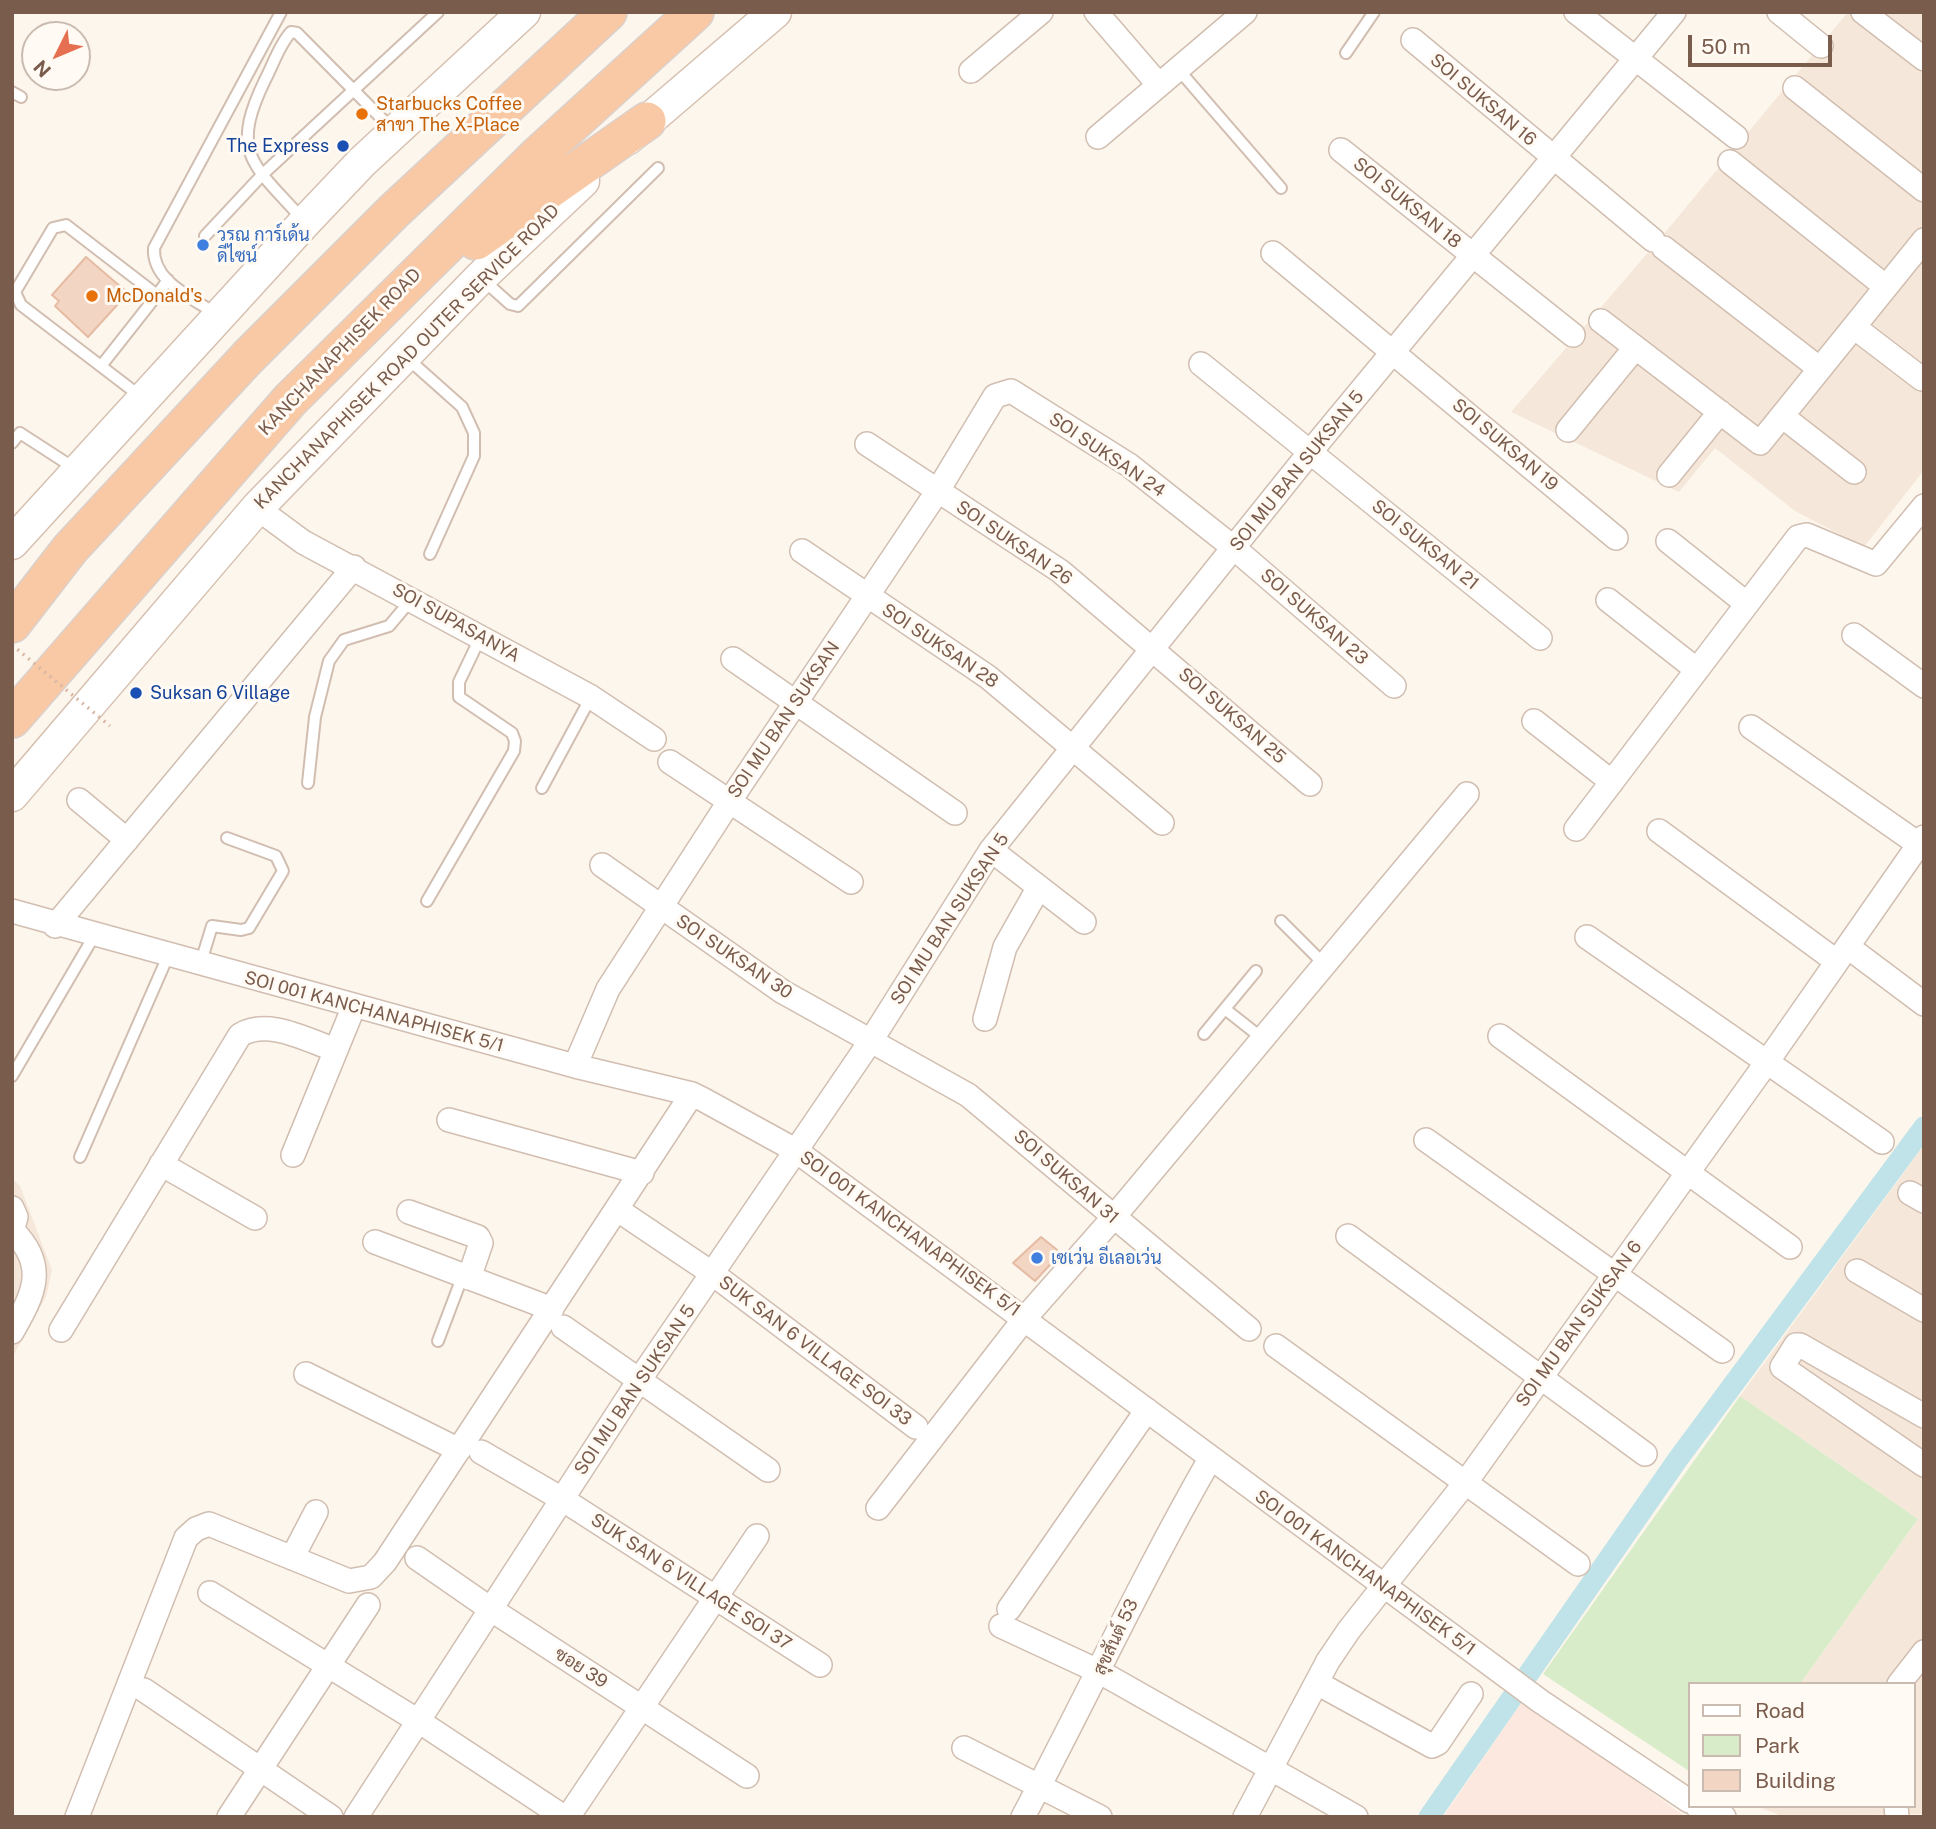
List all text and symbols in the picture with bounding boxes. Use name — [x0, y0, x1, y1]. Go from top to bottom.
north arrow — [21, 21, 91, 91]
scale bar — [1691, 21, 1834, 65]
text: 50 m — [1701, 34, 1751, 59]
street label: SOI SUKSAN 16 — [1426, 49, 1540, 151]
text: N — [29, 56, 55, 82]
place label: Starbucks Coffee สาขา The X-Place — [376, 93, 522, 136]
marker: Starbucks Coffee สาขา The X-Place — [354, 106, 370, 122]
place label: The Express — [226, 135, 329, 157]
marker: The Express — [335, 138, 351, 154]
street label: SOI SUKSAN 18 — [1349, 153, 1465, 253]
street label: KANCHANAPHISEK ROAD OUTER SERVICE ROAD — [250, 200, 564, 514]
place label: วรุณ การ์เด้น ดีไซน์ — [217, 224, 310, 266]
marker: วรุณ การ์เด้น ดีไซน์ — [195, 237, 211, 253]
street label: KANCHANAPHISEK ROAD — [254, 264, 426, 440]
place label: McDonald's — [106, 285, 202, 307]
marker: McDonald's — [84, 288, 100, 304]
street label: SOI MU BAN SUKSAN 5 — [1226, 386, 1368, 556]
street label: SOI SUKSAN 19 — [1448, 394, 1562, 496]
street label: SOI SUKSAN 24 — [1045, 408, 1169, 502]
street label: SOI SUKSAN 21 — [1367, 495, 1483, 595]
street label: SOI SUKSAN 26 — [952, 496, 1076, 590]
street label: SOI SUKSAN 23 — [1256, 564, 1372, 670]
street label: SOI SUPASANYA — [388, 579, 524, 667]
street label: SOI SUKSAN 28 — [878, 599, 1002, 693]
street label: SOI MU BAN SUKSAN — [723, 637, 845, 803]
street label: SOI SUKSAN 25 — [1174, 663, 1290, 769]
place label: Suksan 6 Village — [150, 682, 290, 704]
marker: Suksan 6 Village — [128, 685, 144, 701]
street label: SOI MU BAN SUKSAN 5 — [886, 829, 1014, 1009]
street label: SOI SUKSAN 30 — [672, 910, 796, 1004]
street label: SOI 001 KANCHANAPHISEK 5/1 — [242, 967, 506, 1057]
street label: SOI SUKSAN 31 — [1009, 1126, 1123, 1228]
street label: SOI 001 KANCHANAPHISEK 5/1 — [795, 1147, 1025, 1321]
street label: SOI MU BAN SUKSAN 6 — [1511, 1237, 1647, 1411]
place label: เซเว่น อีเลอเว่น — [1051, 1247, 1162, 1269]
marker: เซเว่น อีเลอเว่น — [1029, 1250, 1045, 1266]
street label: SUK SAN 6 VILLAGE SOI 33 — [714, 1271, 916, 1431]
street label: SOI MU BAN SUKSAN 5 — [570, 1301, 700, 1479]
street label: SOI 001 KANCHANAPHISEK 5/1 — [1250, 1486, 1480, 1660]
street label: SUK SAN 6 VILLAGE SOI 37 — [587, 1509, 795, 1655]
street label: สุขสันต์ 53 — [1089, 1596, 1143, 1678]
street label: ซอย 39 — [550, 1643, 612, 1693]
legend — [1688, 1682, 1915, 1808]
text: Road — [1755, 1698, 1805, 1723]
text: Park — [1755, 1733, 1800, 1758]
text: Building — [1755, 1768, 1836, 1793]

